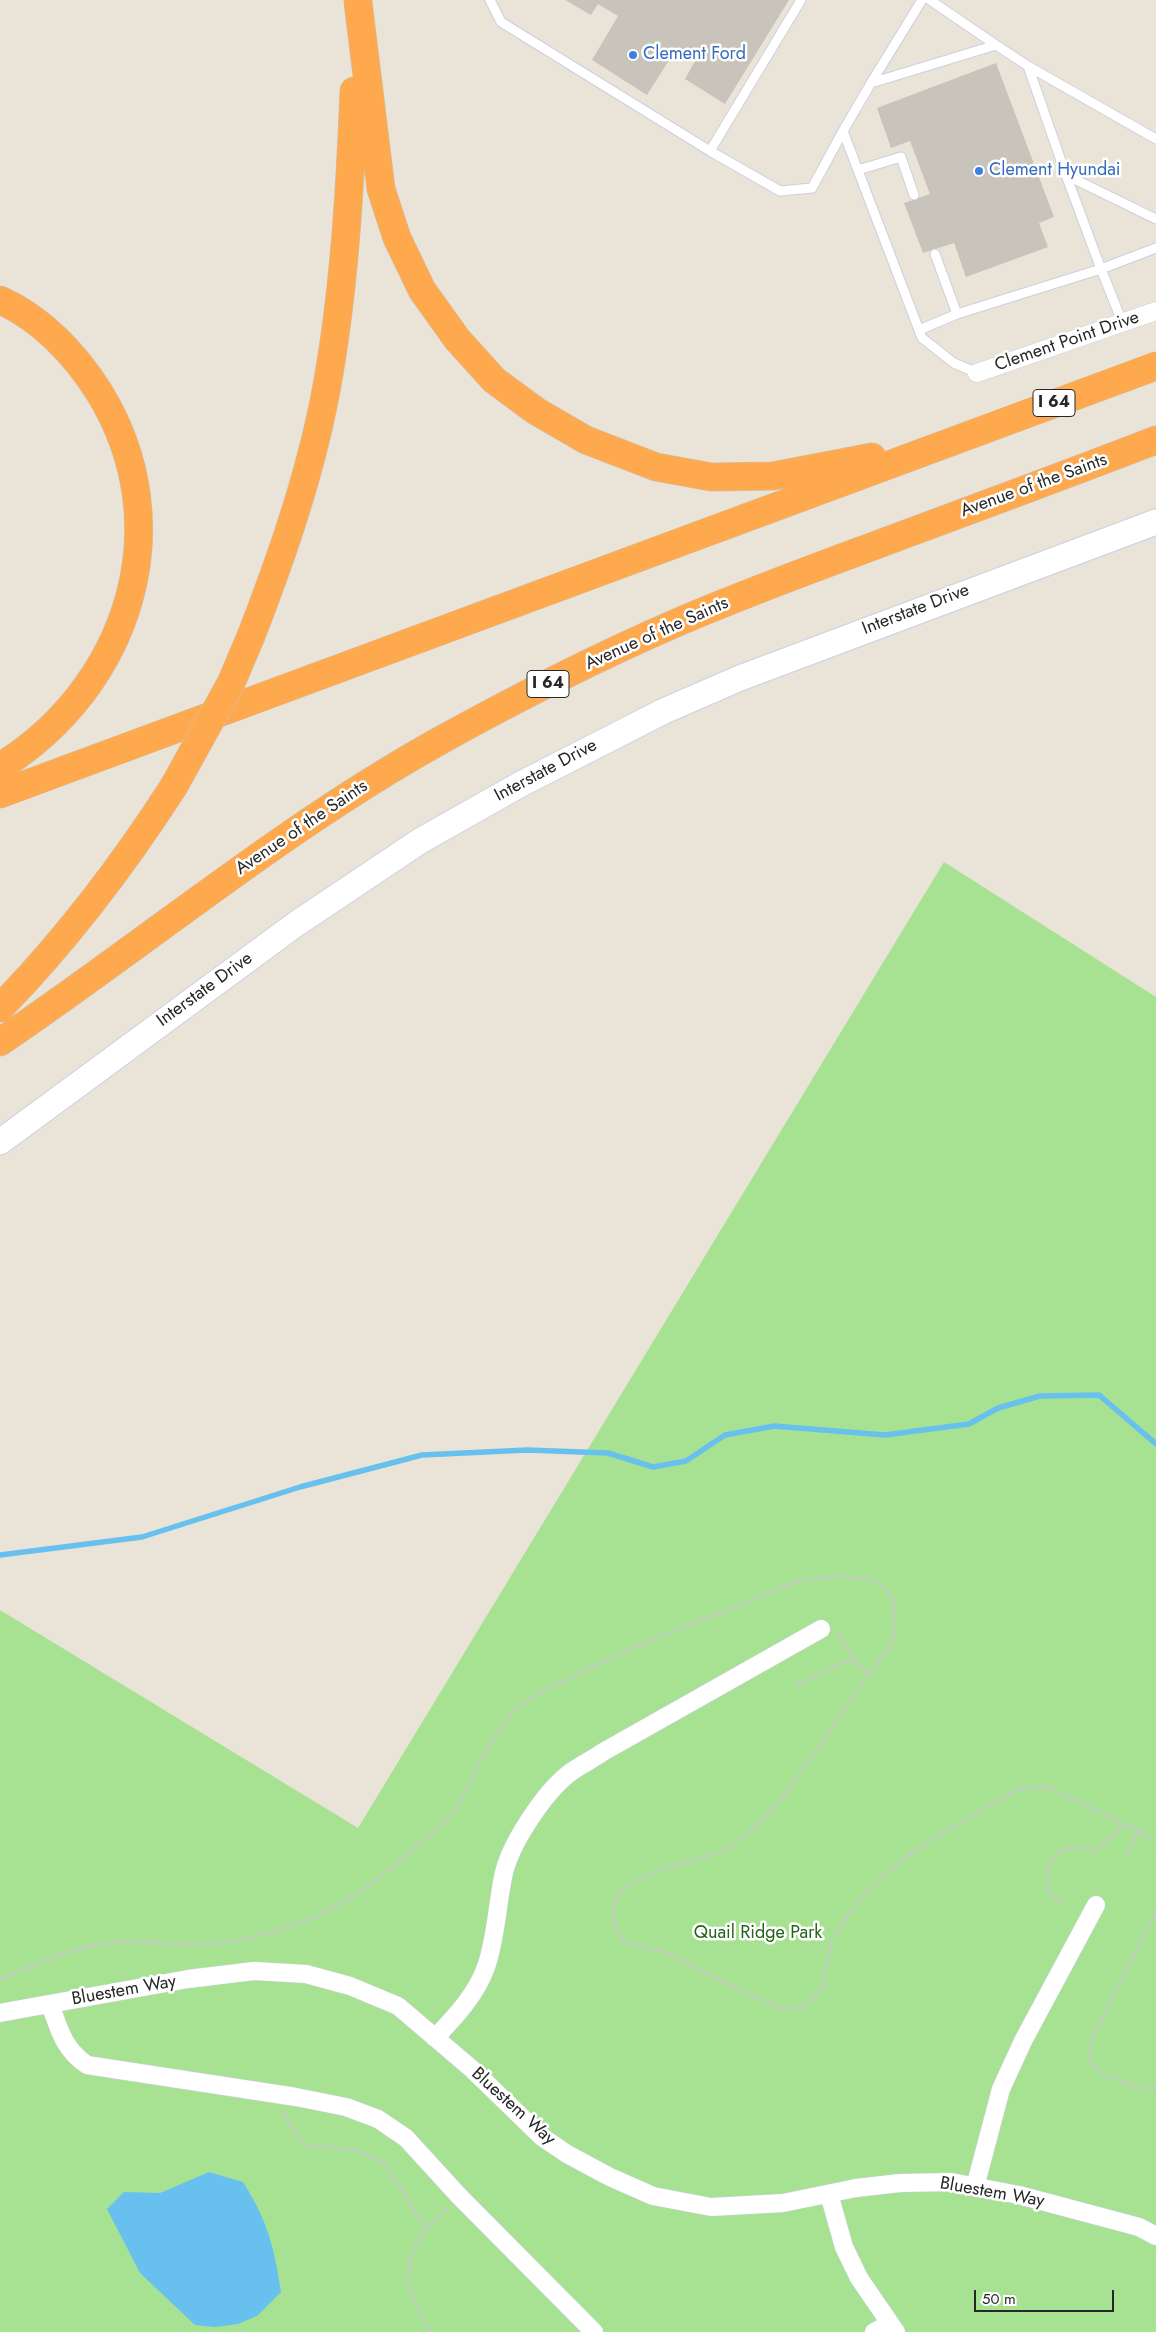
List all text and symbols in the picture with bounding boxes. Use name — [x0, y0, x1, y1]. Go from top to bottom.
place label: Clement Ford — [643, 44, 746, 66]
marker: Clement Ford — [627, 49, 639, 61]
place label: Clement Hyundai — [989, 160, 1121, 182]
marker: Clement Hyundai — [973, 165, 985, 177]
street label: Clement Point Drive — [992, 307, 1142, 377]
road number: I 64 — [1033, 389, 1075, 416]
street label: Avenue of the Saints — [958, 449, 1110, 523]
street label: Interstate Drive — [859, 580, 973, 640]
street label: Avenue of the Saints — [582, 593, 732, 675]
road number: I 64 — [527, 671, 569, 698]
street label: Interstate Drive — [491, 735, 601, 807]
street label: Avenue of the Saints — [232, 776, 372, 880]
street label: Interstate Drive — [153, 948, 257, 1032]
park label: Quail Ridge Park — [694, 1923, 822, 1945]
street label: Bluestem Way — [70, 1971, 178, 2011]
street label: Bluestem Way — [466, 2064, 560, 2150]
street label: Bluestem Way — [938, 2173, 1046, 2213]
scale bar — [976, 2280, 1116, 2312]
text: 50 m — [982, 2288, 1016, 2310]

